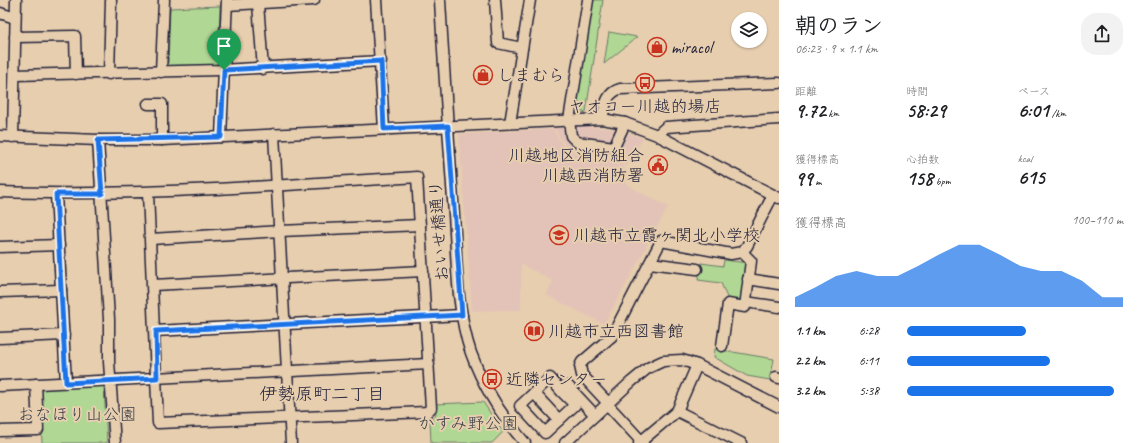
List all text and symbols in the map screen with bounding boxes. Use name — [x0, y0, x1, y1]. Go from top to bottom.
map controls — [731, 12, 767, 48]
button: layers — [731, 12, 767, 48]
text: 朝のラン — [795, 12, 883, 40]
button: share — [1081, 13, 1123, 55]
pin — [207, 29, 241, 70]
icon: arrive — [213, 35, 235, 57]
shop icon: miracol — [646, 36, 668, 58]
place label: miracol — [671, 37, 715, 58]
text: 06:23 · 9 × 1.1 km — [795, 41, 878, 57]
shop icon: しまむら — [472, 64, 494, 86]
place label: しまむら — [497, 65, 565, 86]
bus stop icon: ヤオコー川越的場店 — [634, 72, 656, 94]
text: 距離 — [795, 84, 817, 98]
text: 時間 — [906, 84, 928, 98]
text: ペース — [1018, 84, 1050, 98]
place label: ヤオコー川越的場店 — [569, 96, 722, 117]
text: 9.72 — [795, 98, 826, 123]
text: 58:29 — [906, 98, 946, 123]
text: 6:01 — [1018, 98, 1049, 123]
text: km — [826, 106, 839, 120]
text: /km — [1049, 106, 1066, 120]
place label: 川越地区消防組合 川越西消防署 — [508, 145, 644, 186]
text: kcal — [1018, 151, 1032, 165]
text: 獲得標高 — [795, 152, 839, 166]
text: 心拍数 — [906, 152, 939, 166]
public building icon: 川越地区消防組合 川越西消防署 — [647, 154, 669, 176]
text: 615 — [1018, 165, 1045, 190]
text: 99 — [795, 166, 813, 191]
text: 158 — [906, 166, 933, 191]
text: m — [813, 174, 821, 188]
text: bpm — [933, 174, 951, 188]
street label: おいせ橋通り — [425, 179, 453, 283]
text: 100–110 m — [1072, 212, 1123, 228]
text: 獲得標高 — [795, 215, 847, 231]
school or university icon: 川越市立霞ヶ関北小学校 — [548, 224, 570, 246]
place label: 川越市立霞ヶ関北小学校 — [573, 225, 760, 246]
library icon: 川越市立西図書館 — [523, 320, 545, 342]
place label: 川越市立西図書館 — [548, 321, 684, 342]
text: 1.1 km — [795, 323, 825, 339]
text: 6:28 — [859, 323, 879, 339]
text: 2.2 km — [795, 353, 825, 369]
text: 6:11 — [859, 353, 879, 369]
bus stop icon: 近隣センター — [481, 368, 503, 390]
place label: 近隣センター — [506, 369, 607, 390]
district label: 伊勢原町二丁目 — [259, 383, 385, 405]
text: 3.2 km — [795, 383, 825, 399]
text: 5:38 — [859, 383, 879, 399]
park label: おなほり山公園 — [18, 404, 137, 425]
park label: かすみ野公園 — [418, 413, 518, 434]

